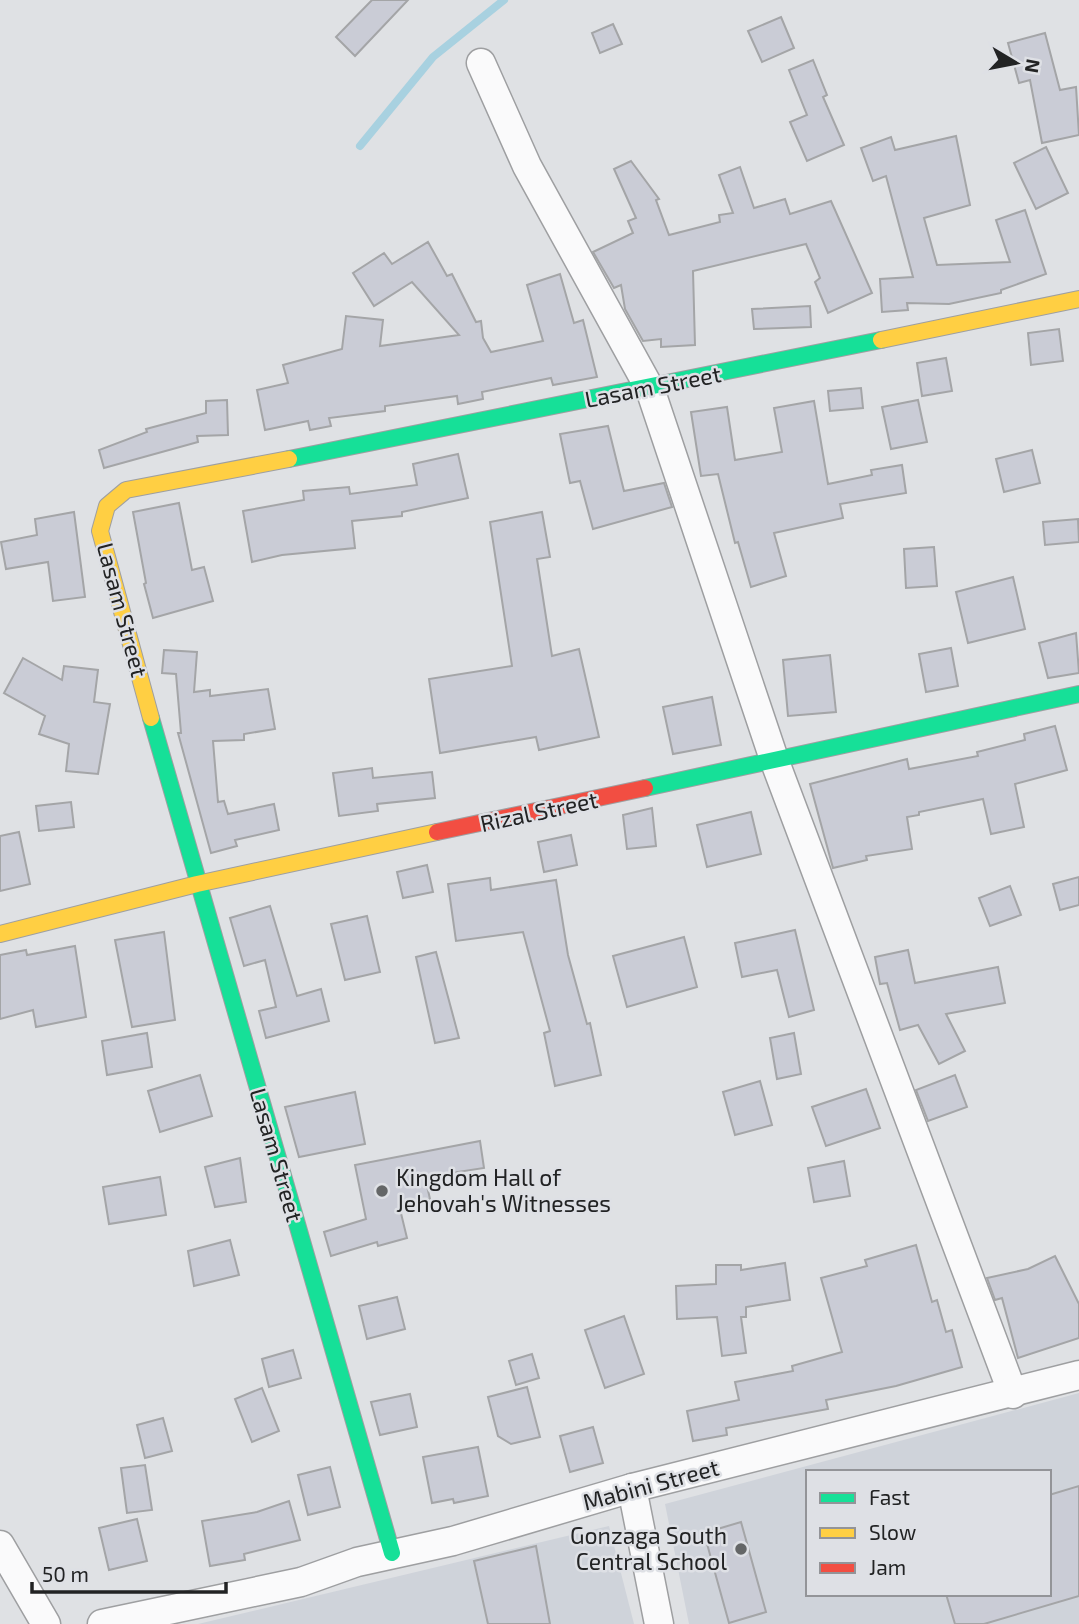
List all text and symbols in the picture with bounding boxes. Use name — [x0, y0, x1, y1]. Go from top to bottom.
north arrow — [981, 28, 1051, 98]
text: N — [1021, 57, 1046, 75]
street label: Lasam Street — [582, 359, 723, 413]
street label: Lasam Street — [92, 539, 154, 680]
street label: Rizal Street — [477, 785, 600, 837]
street label: Lasam Street — [244, 1085, 309, 1225]
place label: Kingdom Hall of Jehovah's Witnesses — [396, 1163, 611, 1217]
marker: Kingdom Hall of Jehovah's Witnesses — [374, 1183, 390, 1199]
street label: Mabini Street — [580, 1452, 722, 1516]
legend — [806, 1470, 1051, 1596]
text: Fast — [869, 1484, 910, 1509]
text: Slow — [869, 1519, 916, 1544]
place label: Gonzaga South Central School — [570, 1521, 727, 1575]
marker: Gonzaga South Central School — [733, 1541, 749, 1557]
scale bar — [32, 1550, 226, 1594]
text: Jam — [869, 1554, 906, 1579]
text: 50 m — [42, 1561, 89, 1586]

